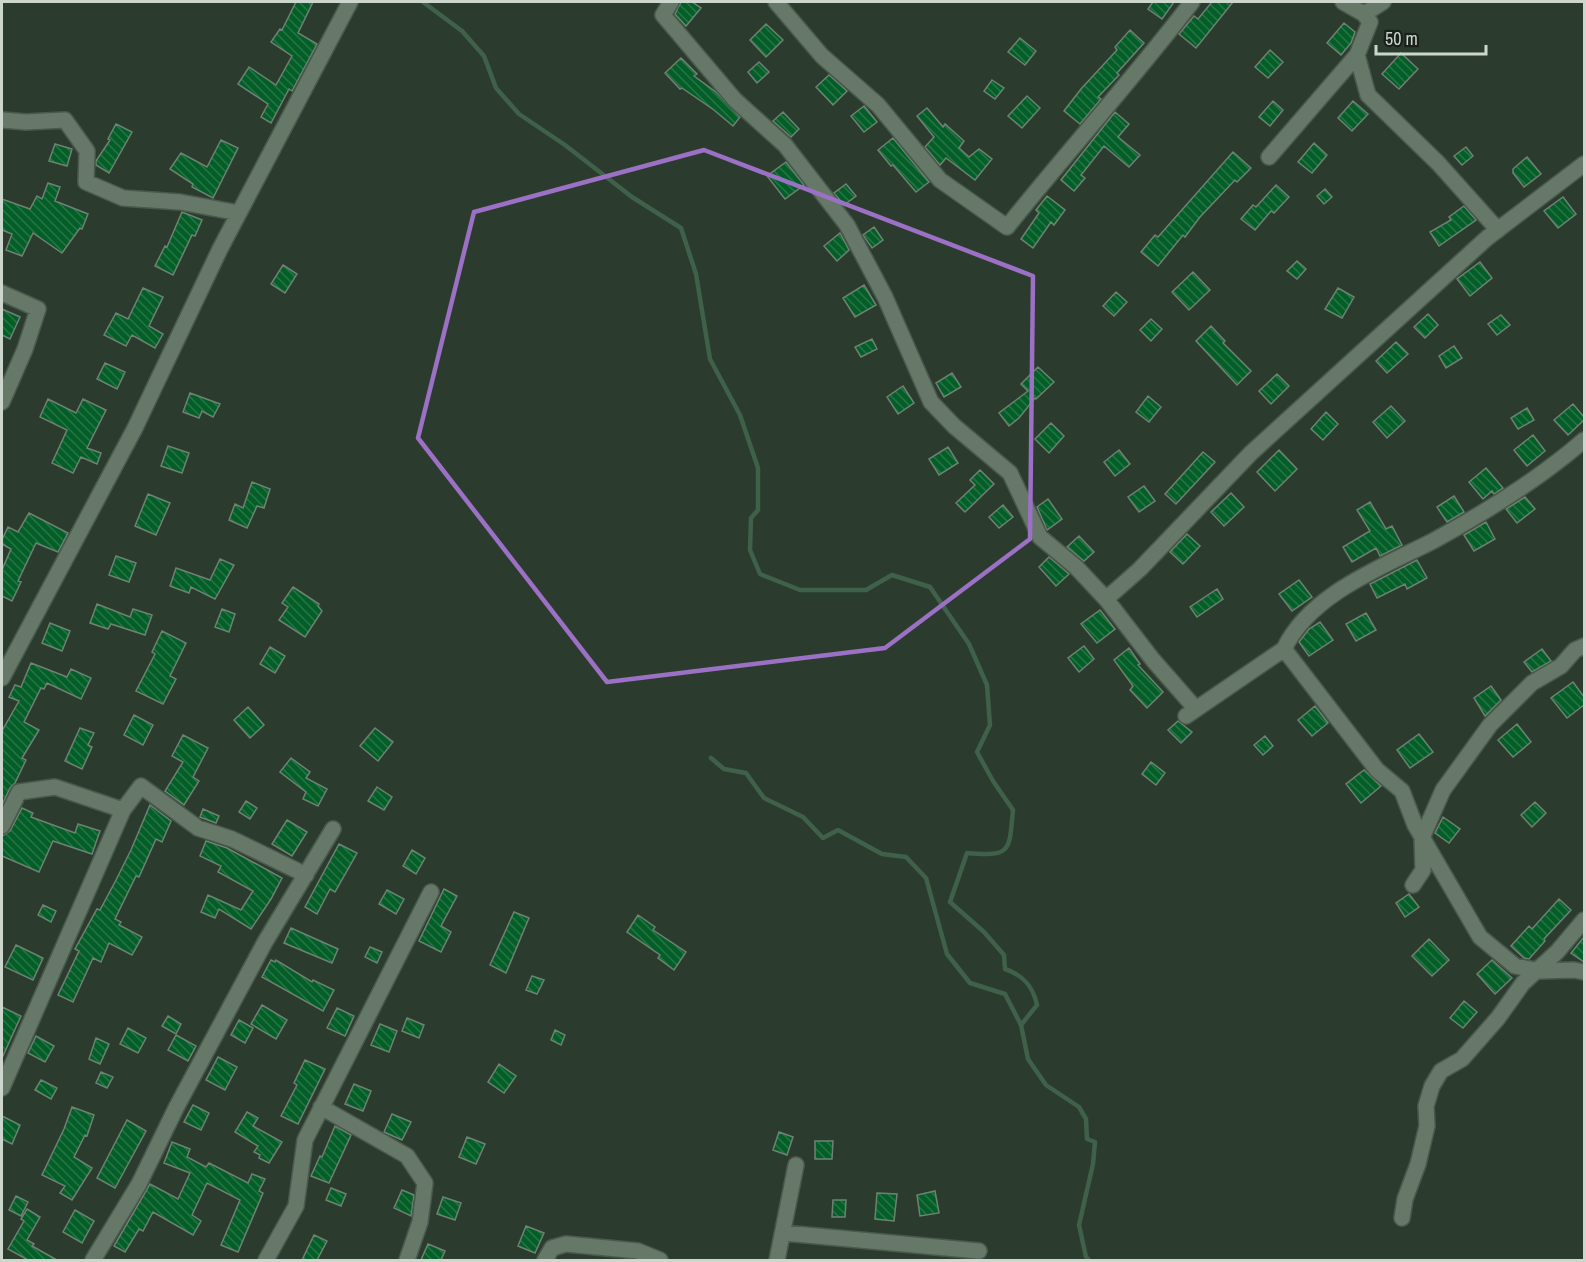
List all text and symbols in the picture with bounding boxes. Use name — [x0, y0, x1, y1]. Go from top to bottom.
scale bar — [1376, 18, 1486, 56]
text: 50 m — [1385, 26, 1418, 51]

